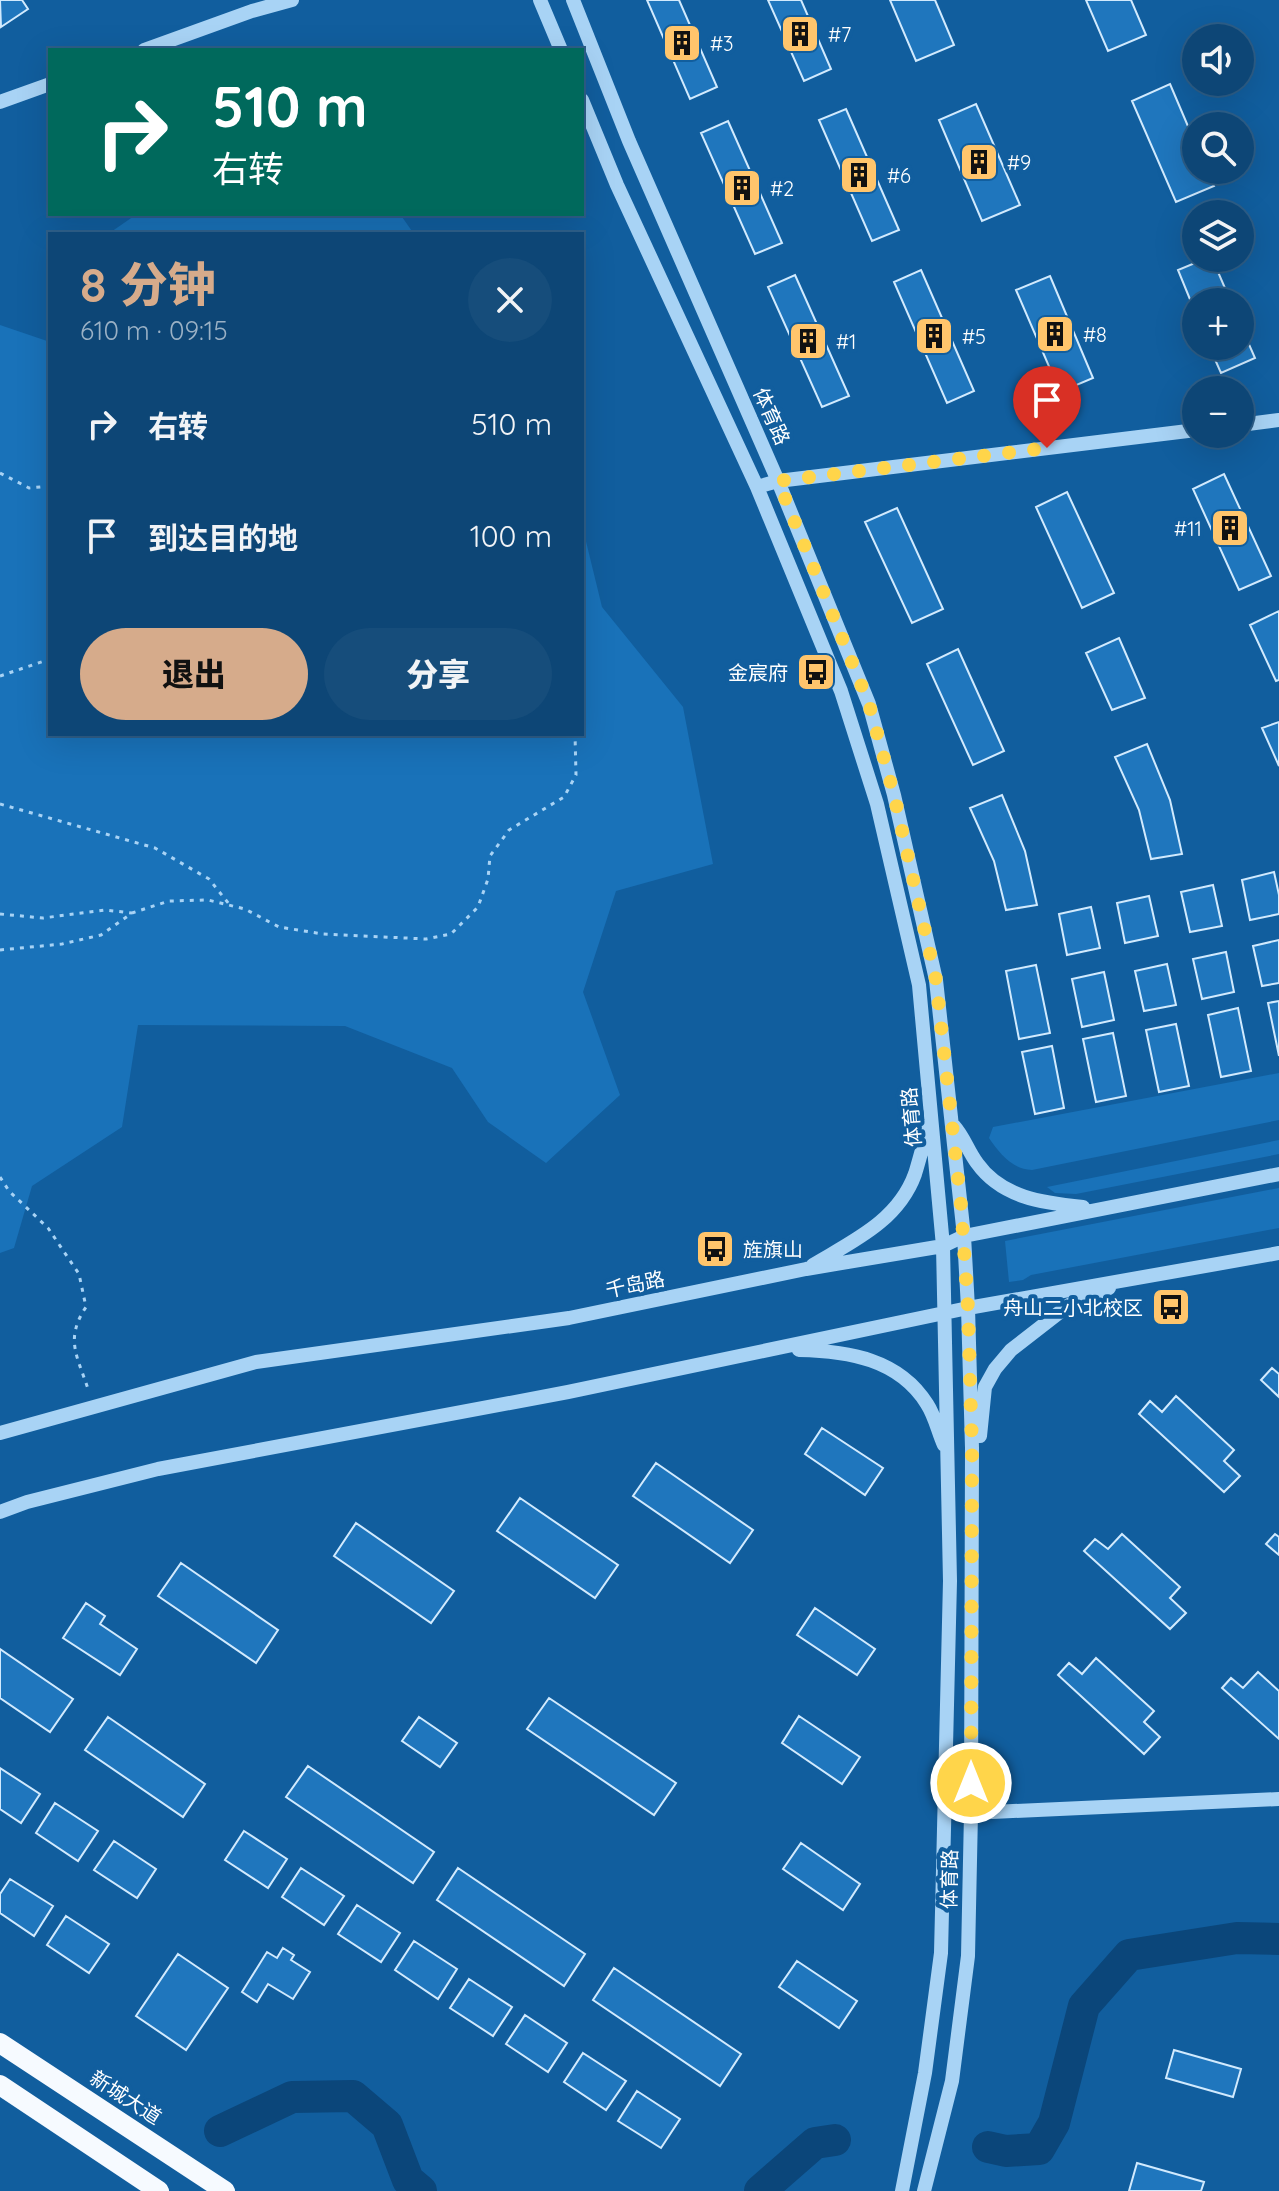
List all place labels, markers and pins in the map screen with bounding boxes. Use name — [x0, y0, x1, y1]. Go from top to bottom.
building icon: #7 — [779, 13, 821, 55]
building icon: #3 — [661, 22, 703, 64]
place label: #7 — [828, 22, 851, 47]
place label: #3 — [710, 31, 734, 56]
building icon: #9 — [958, 141, 1000, 183]
place label: #9 — [1007, 150, 1031, 175]
building icon: #6 — [838, 154, 880, 196]
place label: #6 — [887, 163, 911, 188]
building icon: #2 — [721, 167, 763, 209]
place label: #2 — [770, 176, 794, 201]
building icon: #8 — [1034, 313, 1076, 355]
building icon: #5 — [913, 315, 955, 357]
building icon: #1 — [787, 320, 829, 362]
place label: #8 — [1083, 322, 1107, 347]
place label: #5 — [962, 324, 986, 349]
place label: #1 — [836, 329, 856, 354]
pin — [1013, 366, 1081, 448]
building icon: #11 — [1209, 507, 1251, 549]
place label: #11 — [1174, 516, 1202, 541]
bus stop icon: 金宸府 — [795, 651, 837, 693]
place label: 金宸府 — [728, 660, 788, 685]
bus stop icon: 旌旗山 — [694, 1228, 736, 1270]
place label: 旌旗山 — [743, 1237, 803, 1262]
bus stop icon: 舟山二小北校区 — [1150, 1286, 1192, 1328]
place label: 舟山二小北校区 — [1003, 1295, 1143, 1320]

